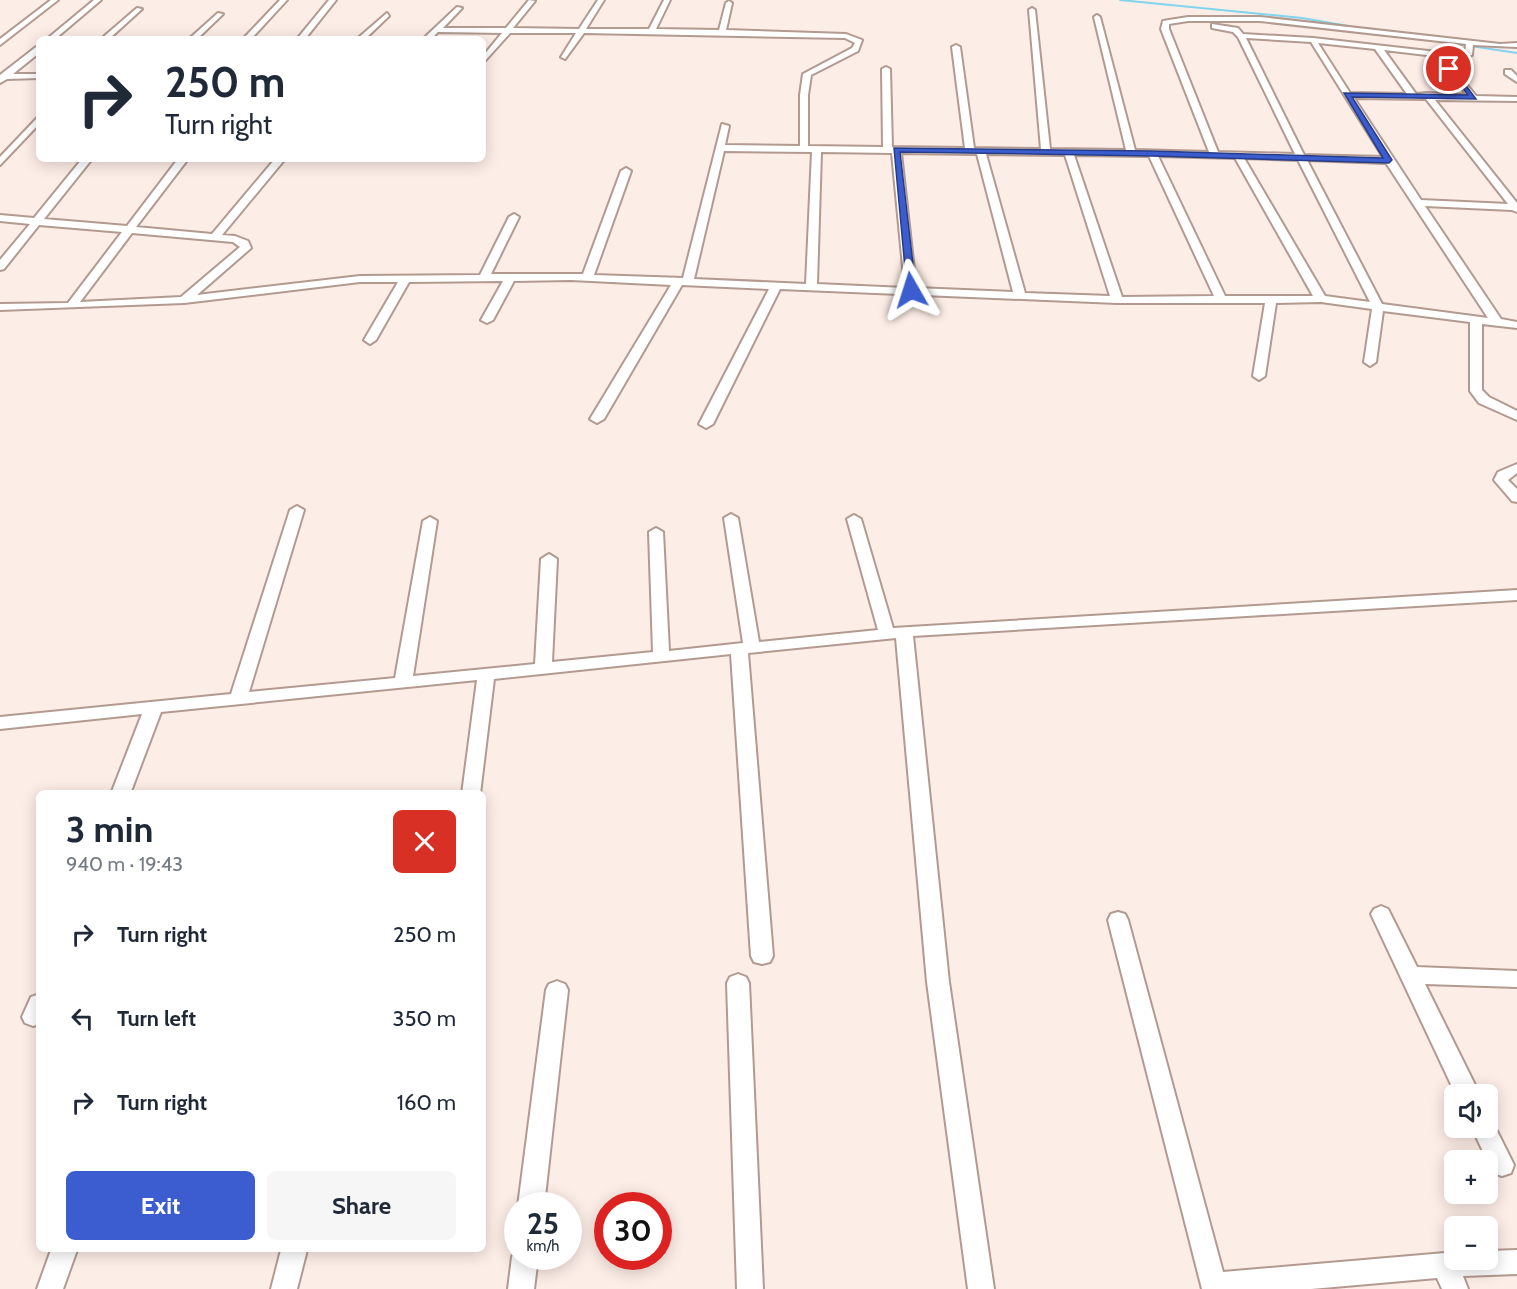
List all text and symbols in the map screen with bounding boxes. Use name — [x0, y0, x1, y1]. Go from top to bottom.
pin — [1423, 43, 1474, 94]
icon: arrive — [1432, 52, 1465, 85]
text: 250 m — [165, 56, 285, 108]
icon: right — [66, 60, 144, 138]
text: Turn right — [165, 108, 272, 141]
position arrow — [879, 258, 943, 322]
text: 3 min — [66, 807, 153, 851]
button: close — [393, 810, 456, 873]
text: 940 m · 19:43 — [66, 852, 183, 876]
icon: right — [66, 918, 99, 951]
text: Turn right — [117, 921, 207, 948]
text: 250 m — [393, 921, 456, 948]
icon: left — [66, 1002, 99, 1035]
text: Turn left — [117, 1005, 196, 1032]
text: 350 m — [393, 1005, 456, 1032]
map controls — [1444, 1084, 1498, 1270]
button: sound — [1444, 1084, 1498, 1138]
icon: right — [66, 1086, 99, 1119]
text: Turn right — [117, 1089, 207, 1116]
text: 160 m — [397, 1089, 456, 1116]
button: + — [1444, 1150, 1498, 1204]
button: Exit — [66, 1171, 255, 1240]
button: Share — [267, 1171, 456, 1240]
speed limit sign: 30 — [594, 1192, 672, 1270]
text: 25 — [527, 1205, 559, 1242]
button: − — [1444, 1216, 1498, 1270]
text: km/h — [527, 1237, 559, 1255]

